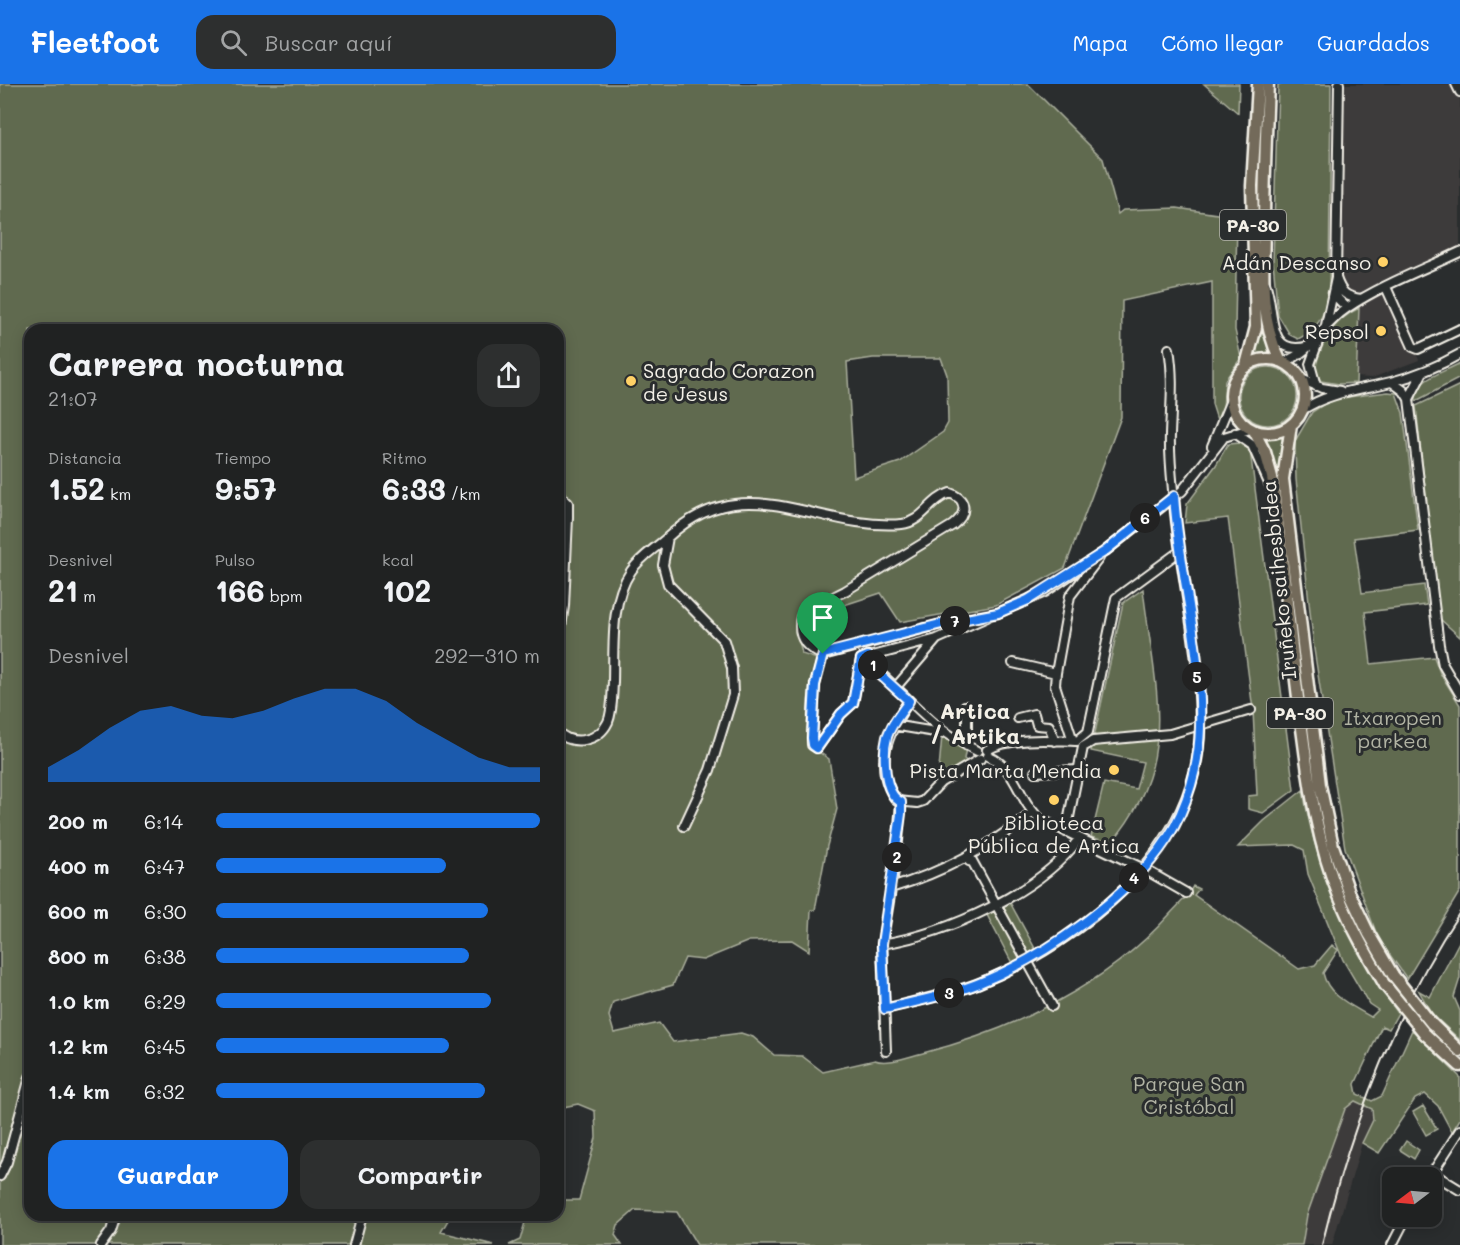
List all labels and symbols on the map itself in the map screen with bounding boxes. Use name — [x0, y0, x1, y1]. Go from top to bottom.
road number: PA-30 — [1220, 210, 1286, 240]
place label: Adán Descanso — [1222, 249, 1371, 275]
marker: Adán Descanso — [1376, 255, 1390, 269]
place label: Repsol — [1305, 318, 1369, 344]
marker: Repsol — [1374, 324, 1388, 338]
place label: Sagrado Corazon de Jesus — [643, 357, 814, 406]
marker: Sagrado Corazon de Jesus — [624, 374, 638, 388]
street label: Iruñeko saihesbidea — [1255, 479, 1301, 681]
pin: 6 — [1130, 503, 1160, 533]
pin — [797, 592, 848, 654]
pin: 7 — [940, 606, 970, 636]
pin: 1 — [858, 650, 888, 680]
pin: 5 — [1182, 662, 1212, 692]
district label: Artica / Artika — [930, 696, 1020, 750]
road number: PA-30 — [1267, 698, 1333, 728]
park label: Itxaropen parkea — [1344, 704, 1442, 753]
place label: Pista Marta Mendia — [910, 757, 1102, 783]
marker: Pista Marta Mendia — [1107, 763, 1121, 777]
marker: Biblioteca Pública de Artica — [1047, 793, 1061, 807]
place label: Biblioteca Pública de Artica — [968, 809, 1140, 858]
pin: 2 — [882, 842, 912, 872]
pin: 4 — [1119, 863, 1149, 893]
pin: 3 — [934, 978, 964, 1008]
park label: Parque San Cristóbal — [1133, 1070, 1245, 1119]
north arrow — [1382, 1167, 1442, 1227]

